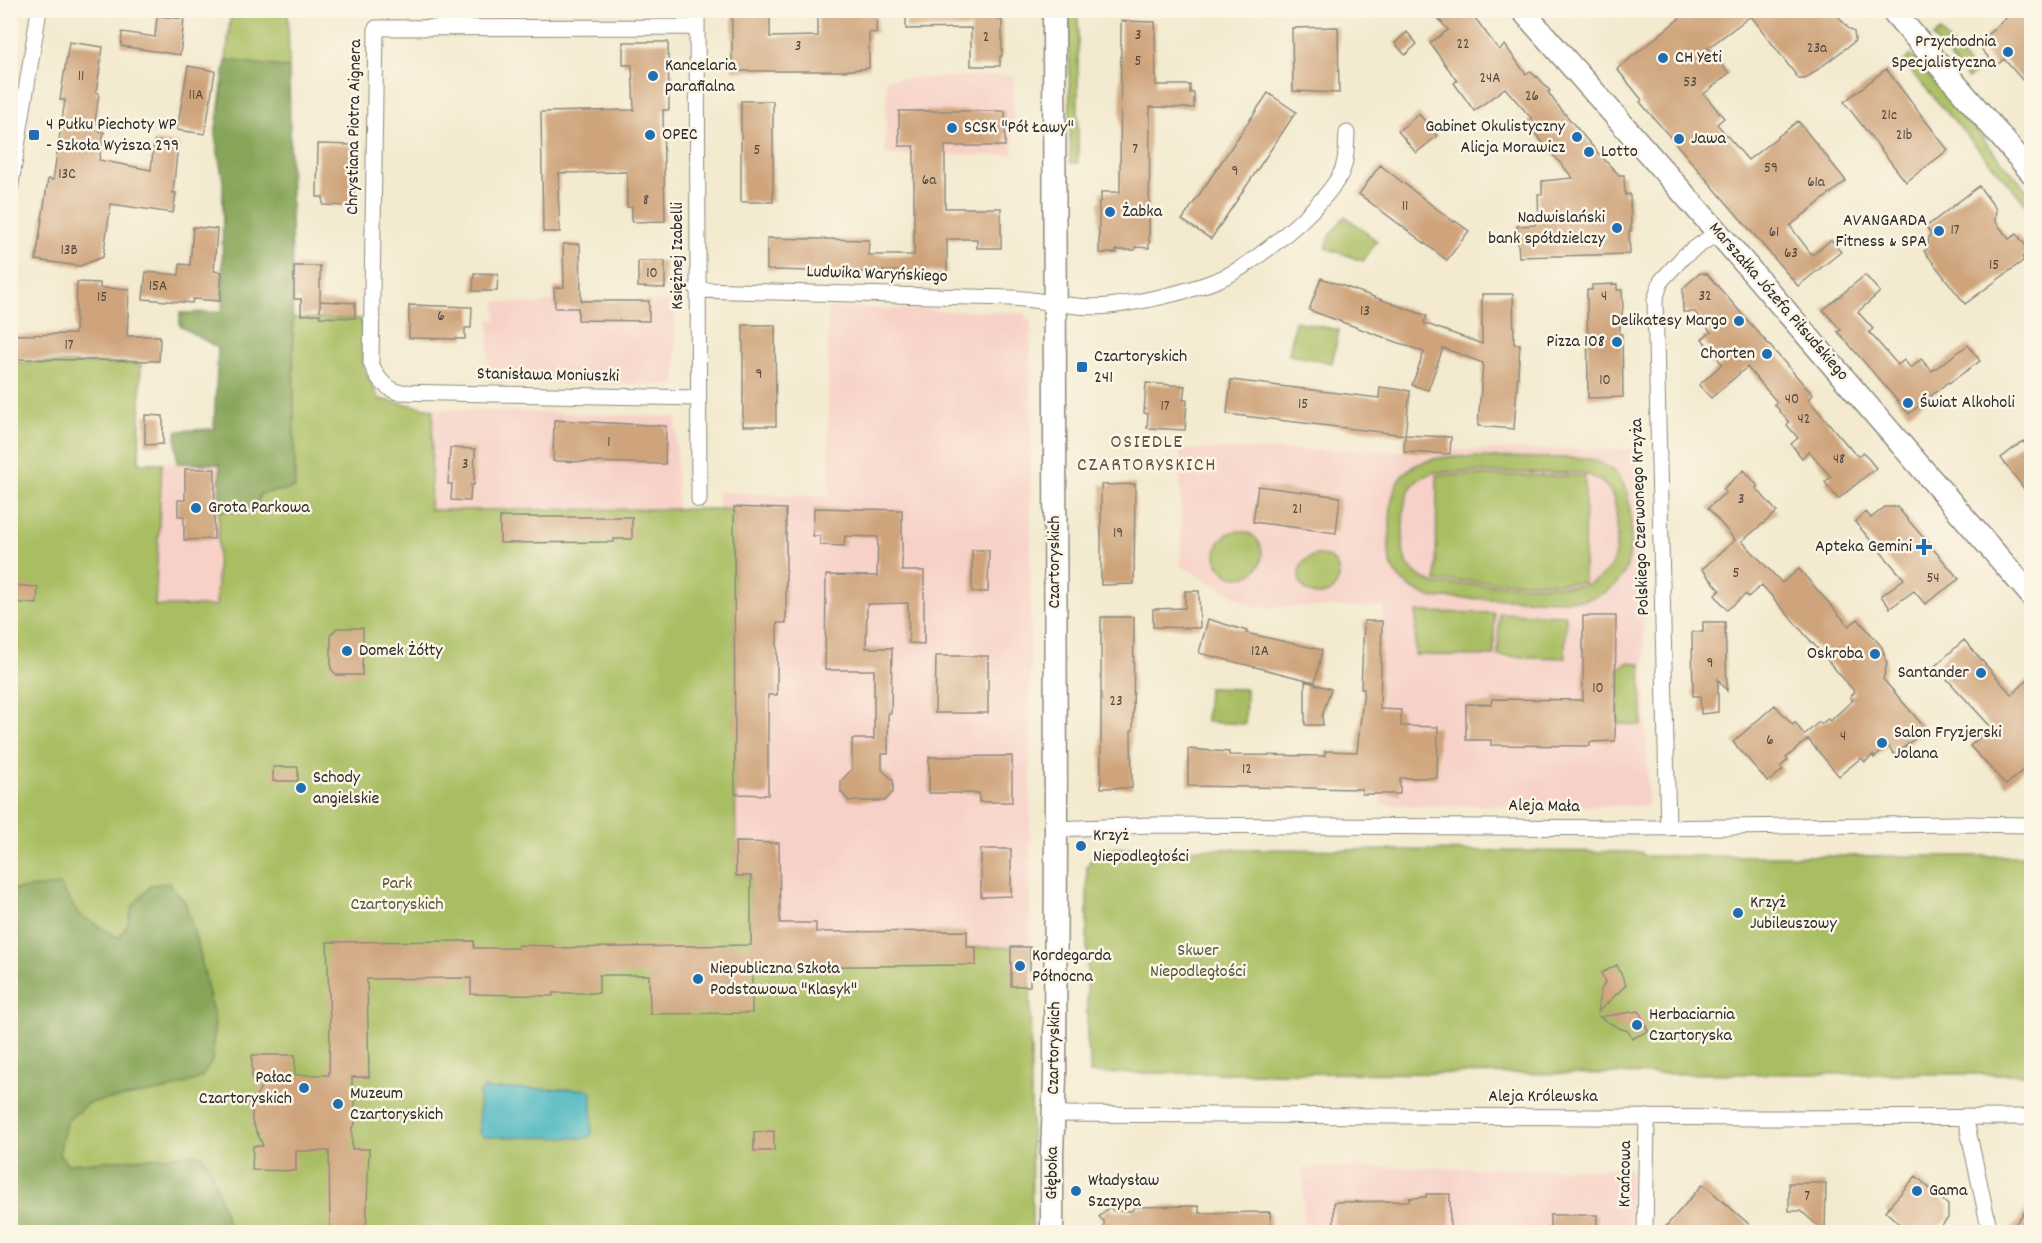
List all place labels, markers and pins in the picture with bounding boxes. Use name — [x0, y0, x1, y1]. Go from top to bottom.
place label: Przychodnia Specjalistyczna — [1892, 30, 1997, 76]
marker: Przychodnia Specjalistyczna — [2001, 45, 2015, 59]
place label: CH Yeti — [1675, 46, 1722, 71]
marker: CH Yeti — [1656, 51, 1670, 65]
place label: Kancelaria parafialna — [665, 54, 737, 100]
marker: Kancelaria parafialna — [646, 69, 660, 83]
place label: 4 Pułku Piechoty WP - Szkoła Wyższa 299 — [46, 113, 179, 159]
place label: Gabinet Okulistyczny Alicja Morawicz — [1425, 115, 1566, 161]
place label: SCSK "Pół Ławy" — [964, 116, 1074, 141]
marker: SCSK "Pół Ławy" — [945, 121, 959, 135]
place label: OPEC — [662, 123, 698, 148]
place label: Jawa — [1691, 127, 1727, 152]
marker: 4 Pułku Piechoty WP - Szkoła Wyższa 299 — [27, 128, 41, 142]
marker: OPEC — [643, 128, 657, 142]
marker: Gabinet Okulistyczny Alicja Morawicz — [1570, 130, 1584, 144]
marker: Jawa — [1672, 132, 1686, 146]
place label: Lotto — [1601, 140, 1638, 165]
marker: Lotto — [1582, 145, 1596, 159]
place label: Żabka — [1122, 200, 1163, 225]
marker: Żabka — [1103, 205, 1117, 219]
place label: Nadwislański bank spółdzielczy — [1488, 206, 1606, 252]
place label: AVANGARDA Fitness & SPA — [1836, 209, 1927, 255]
marker: Nadwislański bank spółdzielczy — [1610, 221, 1624, 235]
marker: AVANGARDA Fitness & SPA — [1932, 224, 1946, 238]
place label: Delikatesy Margo — [1611, 309, 1727, 334]
marker: Delikatesy Margo — [1732, 314, 1746, 328]
place label: Pizza 108 — [1546, 330, 1605, 355]
marker: Pizza 108 — [1610, 335, 1624, 349]
place label: Chorten — [1700, 342, 1755, 367]
place label: Czartoryskich 241 — [1094, 345, 1187, 391]
marker: Chorten — [1760, 347, 1774, 361]
marker: Czartoryskich 241 — [1075, 360, 1089, 374]
place label: Świat Alkoholi — [1920, 391, 2015, 416]
marker: Świat Alkoholi — [1901, 396, 1915, 410]
place label: Grota Parkowa — [208, 496, 310, 521]
marker: Grota Parkowa — [189, 501, 203, 515]
place label: Apteka Gemini — [1815, 535, 1912, 560]
marker: Apteka Gemini — [1917, 540, 1931, 554]
place label: Domek Żółty — [359, 639, 443, 664]
place label: Oskroba — [1807, 642, 1864, 667]
marker: Domek Żółty — [340, 644, 354, 658]
marker: Oskroba — [1868, 647, 1882, 661]
place label: Santander — [1898, 661, 1969, 686]
marker: Santander — [1974, 666, 1988, 680]
place label: Salon Fryzjerski Jolana — [1894, 721, 2002, 767]
marker: Salon Fryzjerski Jolana — [1875, 736, 1889, 750]
place label: Schody angielskie — [313, 766, 379, 812]
marker: Schody angielskie — [294, 781, 308, 795]
place label: Krzyż Niepodległości — [1093, 824, 1189, 870]
marker: Krzyż Niepodległości — [1074, 839, 1088, 853]
place label: Krzyż Jubileuszowy — [1750, 891, 1837, 937]
marker: Krzyż Jubileuszowy — [1731, 906, 1745, 920]
place label: Kordegarda Północna — [1032, 944, 1112, 990]
place label: Niepubliczna Szkoła Podstawowa "Klasyk" — [710, 957, 857, 1003]
marker: Kordegarda Północna — [1013, 959, 1027, 973]
marker: Niepubliczna Szkoła Podstawowa "Klasyk" — [691, 972, 705, 986]
place label: Herbaciarnia Czartoryska — [1649, 1003, 1735, 1049]
marker: Herbaciarnia Czartoryska — [1630, 1018, 1644, 1032]
place label: Pałac Czartoryskich — [199, 1066, 292, 1112]
marker: Pałac Czartoryskich — [297, 1081, 311, 1095]
place label: Muzeum Czartoryskich — [350, 1082, 443, 1128]
marker: Muzeum Czartoryskich — [331, 1097, 345, 1111]
place label: Władysław Szczypa — [1088, 1169, 1159, 1215]
place label: Gama — [1929, 1179, 1968, 1204]
marker: Władysław Szczypa — [1069, 1184, 1083, 1198]
marker: Gama — [1910, 1184, 1924, 1198]

